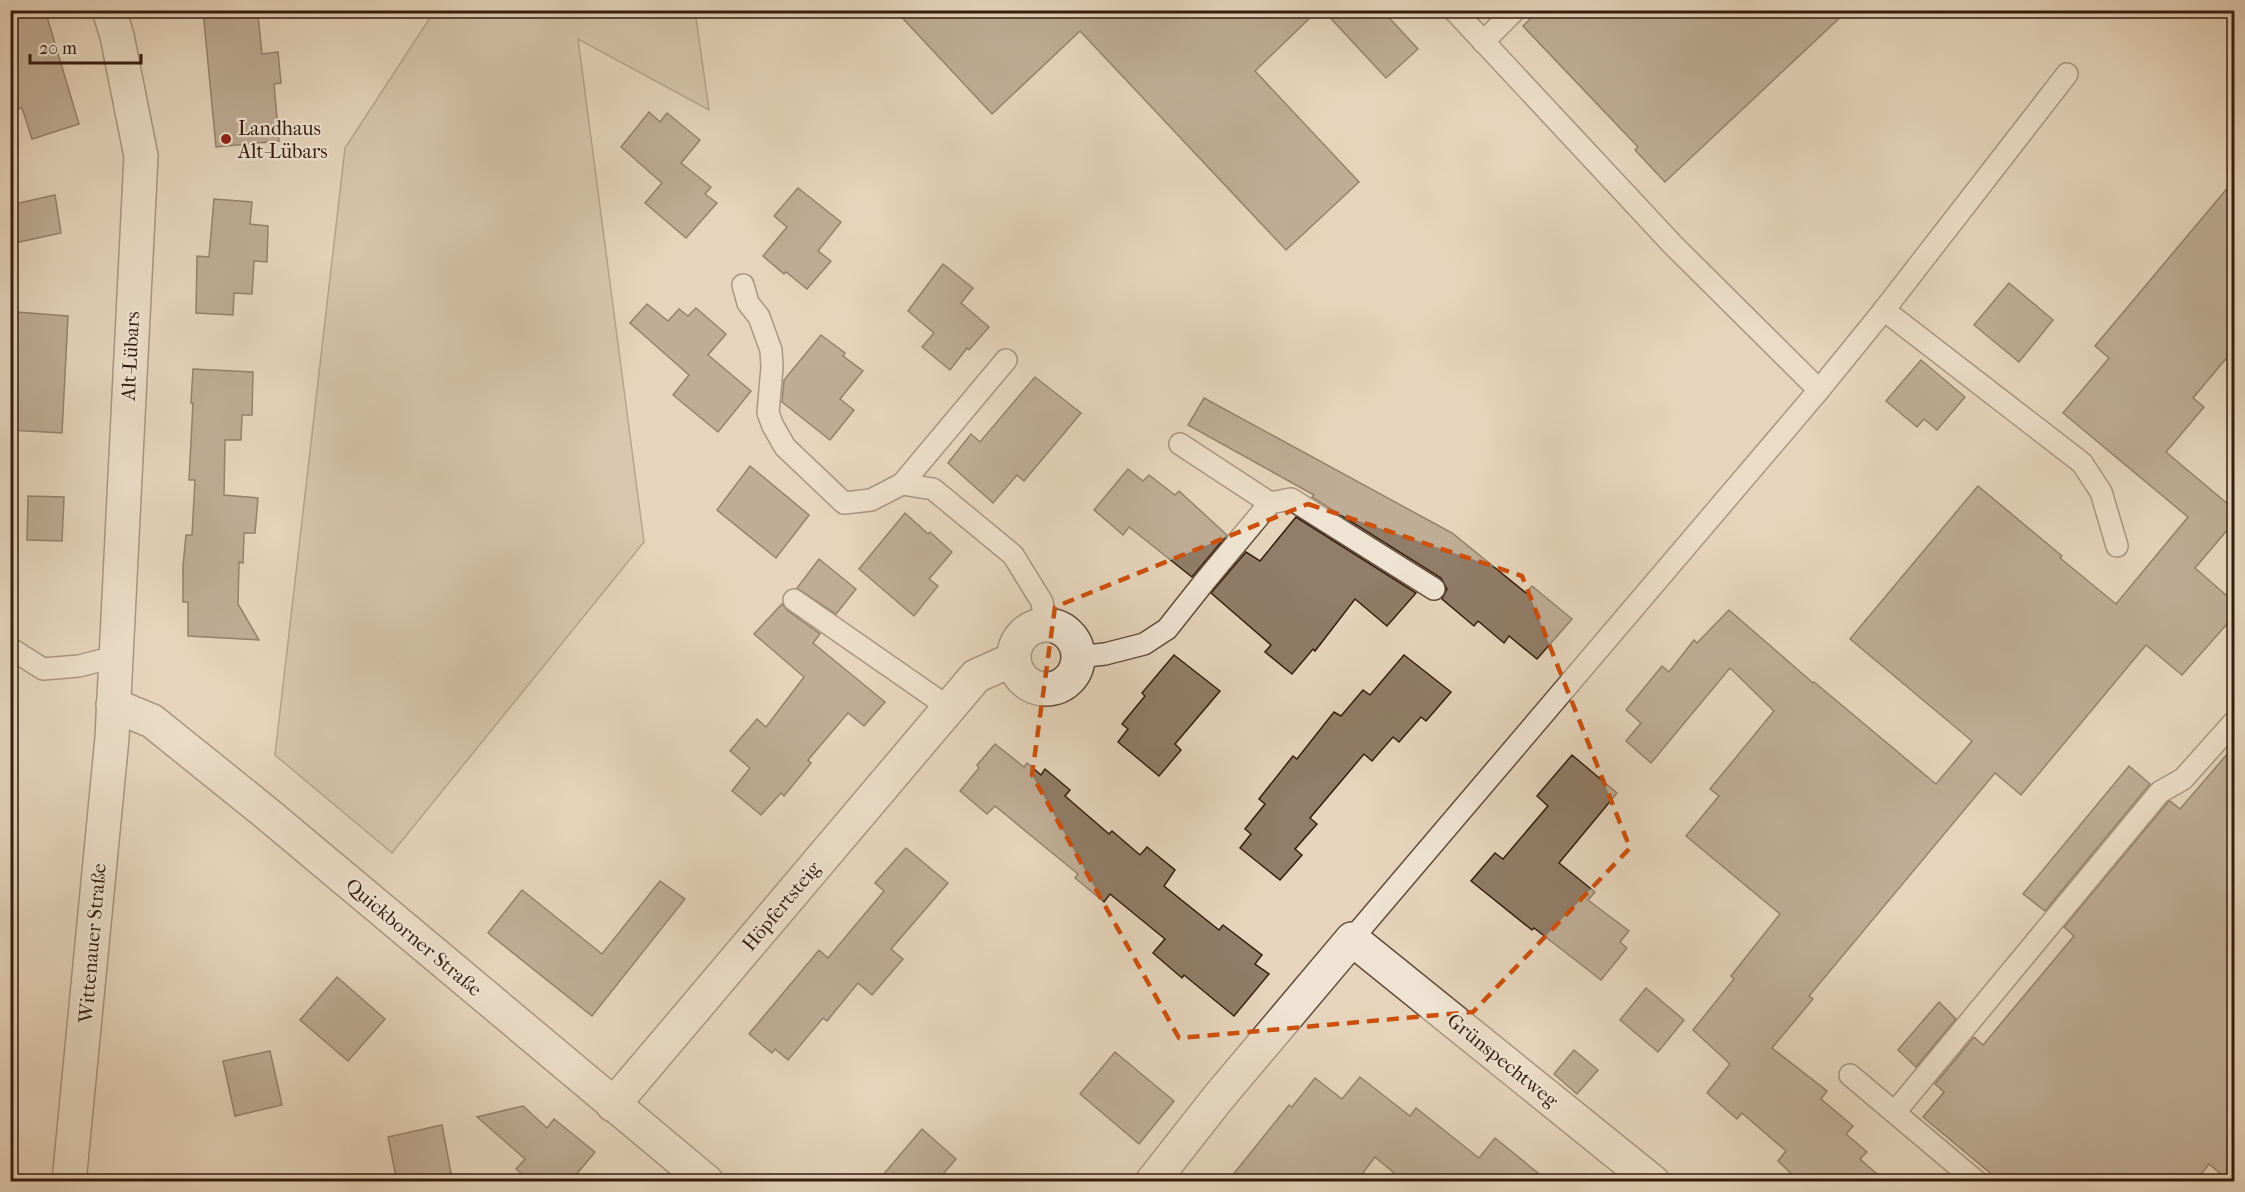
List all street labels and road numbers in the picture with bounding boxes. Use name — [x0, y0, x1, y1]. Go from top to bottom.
street label: Alt-Lübars — [117, 311, 144, 402]
street label: Höpfertsteig — [737, 857, 826, 956]
street label: Wittenauer Straße — [74, 862, 111, 1025]
street label: Quickborner Straße — [341, 874, 487, 1001]
street label: Grünspechtweg — [1443, 1009, 1563, 1112]

